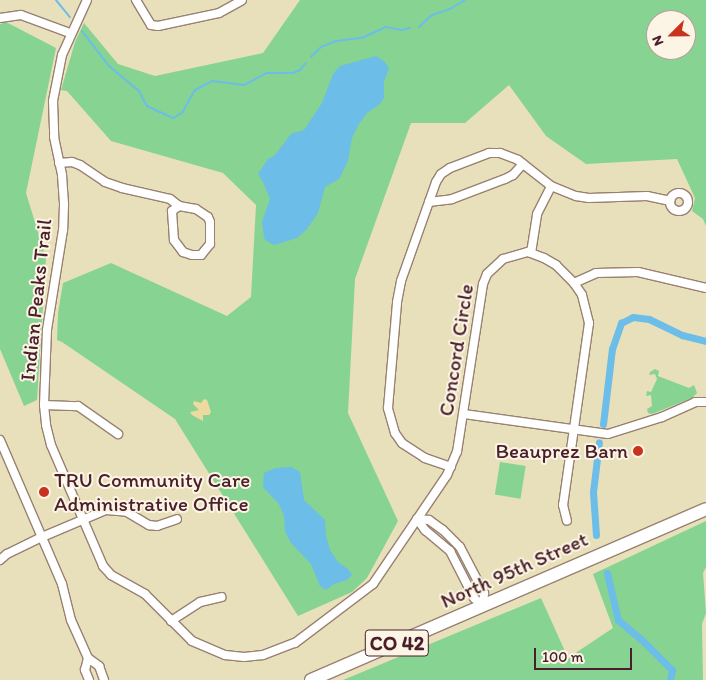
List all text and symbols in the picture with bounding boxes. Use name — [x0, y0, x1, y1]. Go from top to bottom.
north arrow — [646, 10, 696, 60]
text: N — [648, 33, 667, 48]
street label: Indian Peaks Trail — [15, 219, 57, 381]
street label: Concord Circle — [433, 282, 479, 418]
place label: Beauprez Barn — [495, 438, 628, 464]
marker: Beauprez Barn — [632, 445, 644, 457]
place label: TRU Community Care Administrative Office — [54, 467, 250, 517]
marker: TRU Community Care Administrative Office — [38, 486, 50, 498]
street label: North 95th Street — [437, 526, 591, 614]
road number: CO 42 — [364, 626, 430, 660]
scale bar — [536, 638, 634, 670]
text: 100 m — [542, 648, 583, 666]

